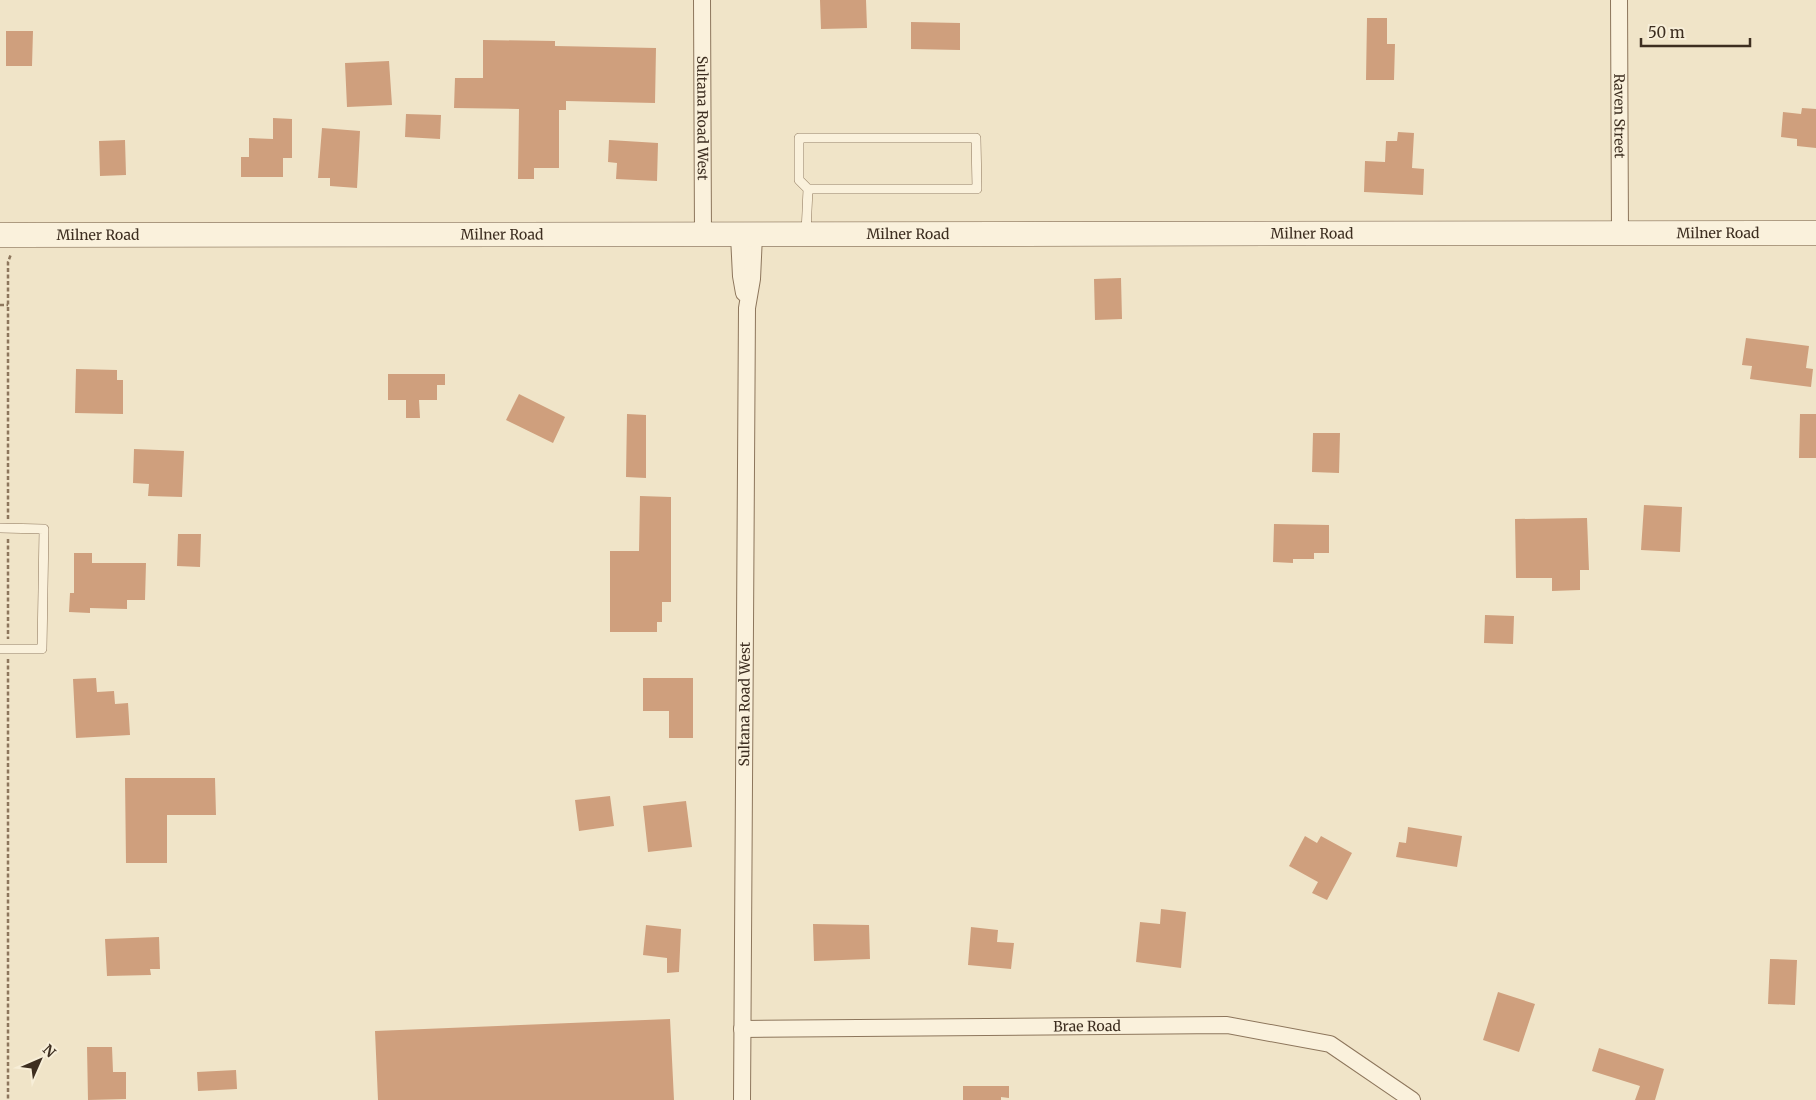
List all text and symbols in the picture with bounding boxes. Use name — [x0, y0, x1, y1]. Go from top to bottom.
scale bar — [1641, 15, 1750, 47]
text: 50 m — [1648, 23, 1685, 42]
street label: Sultana Road West — [693, 56, 712, 181]
street label: Raven Street — [1610, 73, 1629, 159]
street label: Milner Road — [1676, 224, 1760, 242]
street label: Milner Road — [460, 225, 544, 243]
street label: Milner Road — [866, 225, 950, 243]
street label: Milner Road — [1270, 225, 1354, 243]
street label: Milner Road — [56, 226, 140, 244]
street label: Sultana Road West — [735, 641, 754, 766]
street label: Brae Road — [1053, 1017, 1122, 1035]
north arrow — [15, 1035, 65, 1085]
text: N — [39, 1041, 59, 1061]

